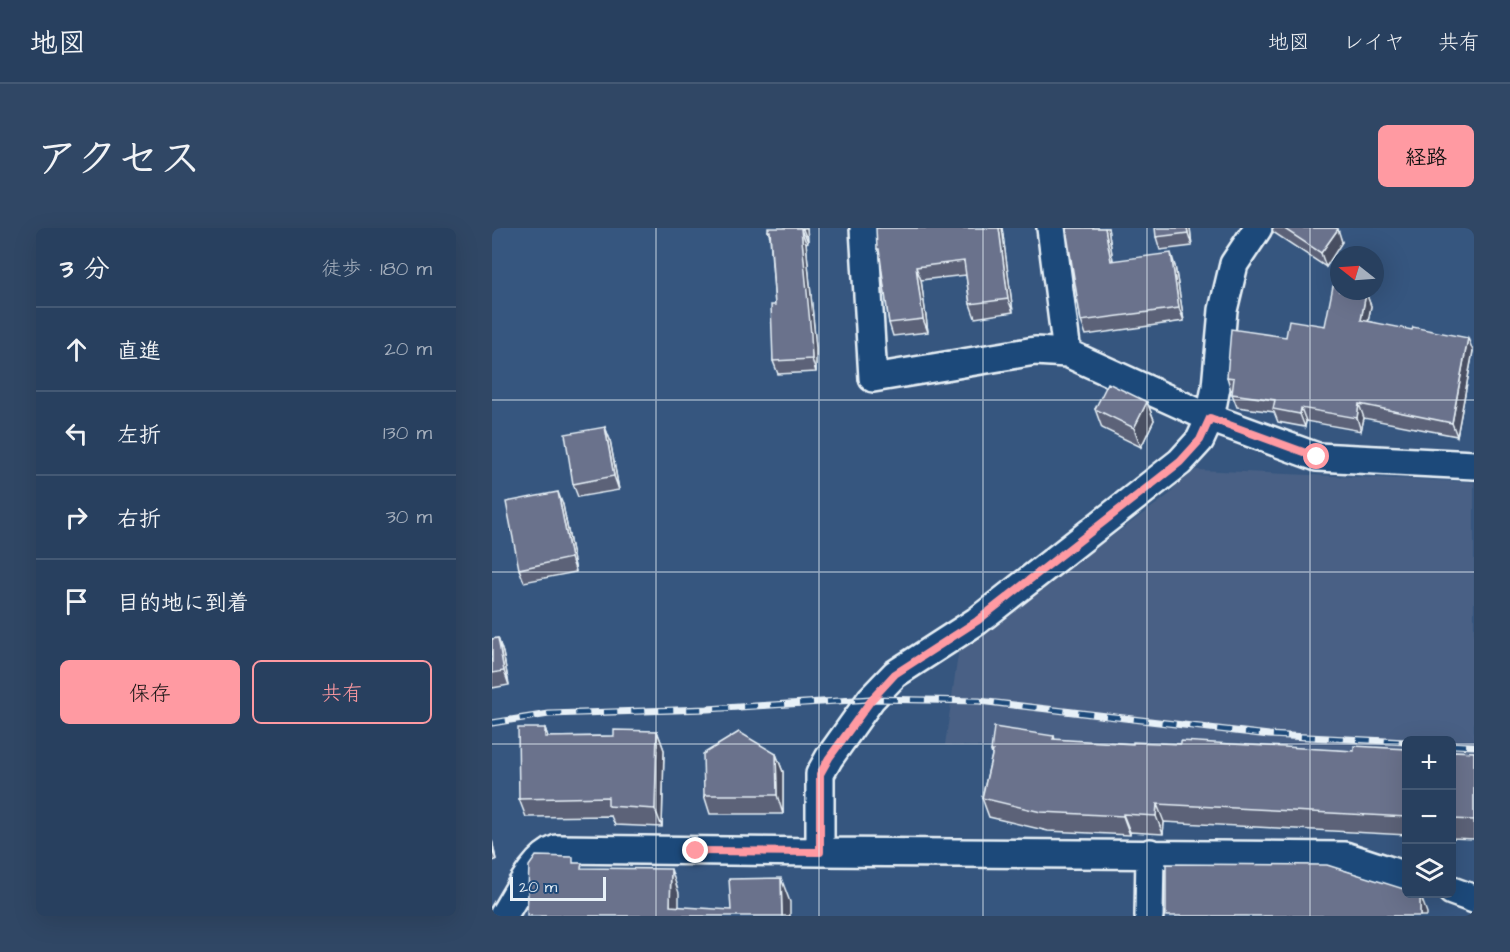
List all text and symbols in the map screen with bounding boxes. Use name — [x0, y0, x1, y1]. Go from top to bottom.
text: 地図 — [30, 24, 86, 63]
text: 地図 — [1268, 28, 1310, 57]
text: レイヤ — [1343, 28, 1405, 57]
text: 共有 — [1438, 28, 1480, 57]
button: 経路 — [1378, 125, 1474, 187]
text: アクセス — [36, 131, 201, 189]
north arrow — [1330, 246, 1384, 300]
text: 3 分 — [60, 251, 110, 287]
text: 徒歩 · 180 m — [321, 255, 432, 283]
icon: ahead — [60, 333, 93, 366]
text: 20 m — [384, 335, 432, 363]
text: 直進 — [117, 336, 161, 367]
icon: left — [60, 417, 93, 450]
text: 130 m — [383, 419, 432, 447]
text: 左折 — [117, 420, 161, 451]
route start — [1303, 443, 1329, 469]
icon: right — [60, 501, 93, 534]
text: 30 m — [386, 503, 432, 531]
text: 右折 — [117, 504, 161, 535]
icon: arrive — [60, 585, 93, 618]
text: 目的地に到着 — [117, 588, 249, 619]
button: 保存 — [60, 660, 240, 724]
button: 共有 — [252, 660, 432, 724]
map controls — [1402, 736, 1456, 898]
button: + — [1402, 736, 1456, 790]
button: − — [1402, 790, 1456, 844]
route end — [682, 837, 708, 863]
button: layers — [1402, 844, 1456, 898]
scale bar — [510, 874, 606, 902]
text: 20 m — [519, 876, 557, 898]

